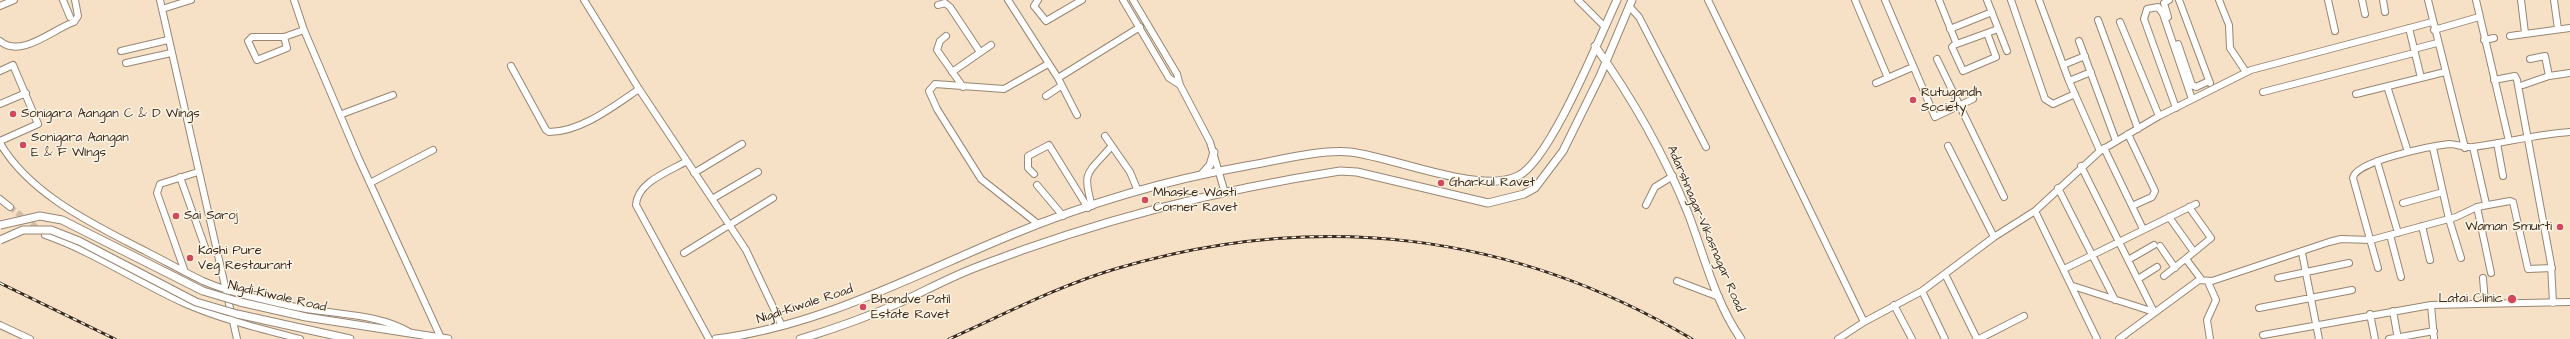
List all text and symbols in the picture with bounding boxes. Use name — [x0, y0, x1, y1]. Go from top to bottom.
place label: Rutugandh Society — [1921, 85, 1982, 116]
marker: Rutugandh Society — [1908, 95, 1918, 105]
place label: Sonigara Aangan C & D Wings — [21, 106, 200, 122]
marker: Sonigara Aangan C & D Wings — [8, 109, 18, 119]
place label: Sonigara Aangan E & F WIngs — [31, 130, 129, 161]
marker: Sonigara Aangan E & F WIngs — [18, 140, 28, 150]
street label: Adarshnagar-Vikasnagar Road — [1663, 143, 1747, 315]
place label: Gharkul Ravet — [1449, 175, 1535, 191]
marker: Gharkul Ravet — [1436, 178, 1446, 188]
place label: Mhaske Wasti Corner Ravet — [1153, 185, 1238, 216]
marker: Mhaske Wasti Corner Ravet — [1140, 195, 1150, 205]
place label: Sai Saroj — [184, 208, 238, 224]
marker: Sai Saroj — [171, 211, 181, 221]
place label: Waman Smurti — [2465, 219, 2552, 235]
marker: Waman Smurti — [2555, 222, 2565, 232]
place label: Kashi Pure Veg Restaurant — [198, 243, 292, 274]
marker: Kashi Pure Veg Restaurant — [185, 253, 195, 263]
street label: Nigdi-Kiwale Road — [226, 278, 328, 316]
street label: Nigdi-Kiwale Road — [755, 282, 855, 328]
place label: Latai Clinic — [2438, 291, 2503, 307]
place label: Bhondve Patil Estate Ravet — [871, 292, 950, 323]
marker: Latai Clinic — [2506, 293, 2518, 305]
marker: Bhondve Patil Estate Ravet — [858, 302, 868, 312]

